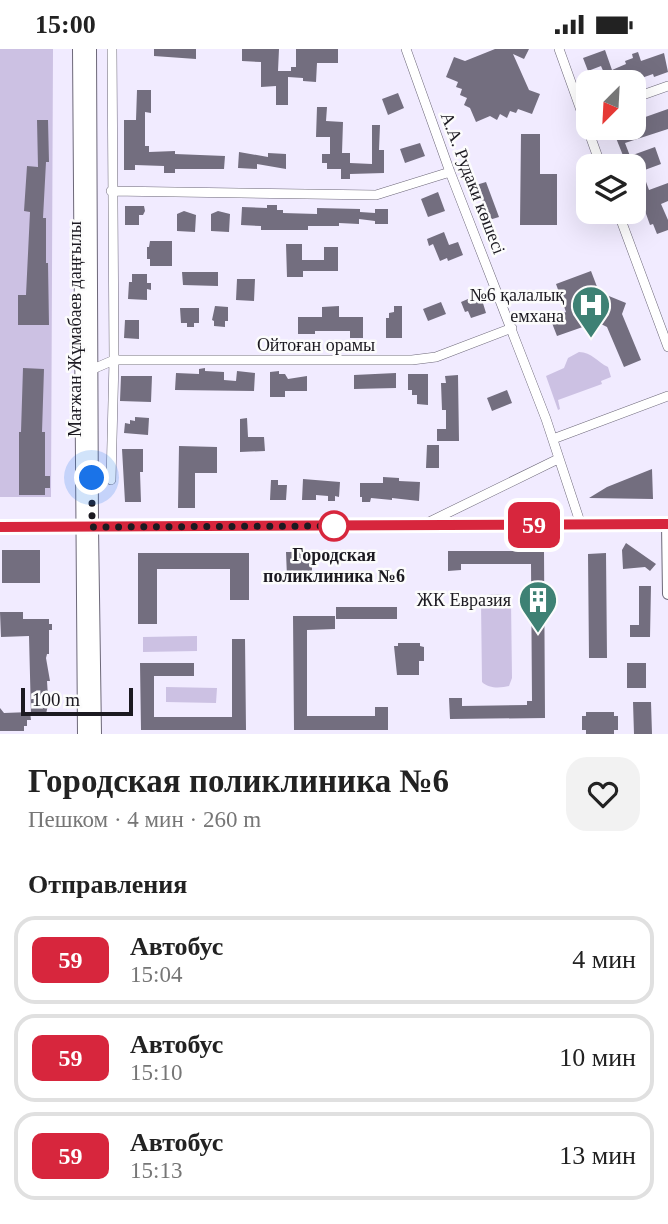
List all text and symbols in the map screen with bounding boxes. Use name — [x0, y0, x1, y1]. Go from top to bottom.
text: 15:00 — [35, 10, 96, 39]
north arrow — [576, 70, 646, 140]
map controls — [576, 70, 646, 224]
street label: А.А. Рудаки көшесі — [437, 109, 509, 257]
button: layers — [576, 154, 646, 224]
street label: Мағжан Жұмабаев даңғылы — [65, 221, 85, 437]
hospital icon: №6 қалалық емхана — [570, 284, 612, 339]
place label: №6 қалалық емхана — [469, 285, 564, 326]
street label: Ойтоған орамы — [257, 335, 375, 355]
your location — [74, 460, 109, 495]
line badge: 59 — [503, 502, 566, 548]
marker: Городская поликлиника №6 — [319, 511, 349, 541]
text: 59 — [522, 512, 546, 538]
place label: Городская поликлиника №6 — [263, 545, 405, 586]
building icon: ЖК Евразия — [517, 579, 559, 634]
place label: ЖК Евразия — [417, 590, 511, 610]
scale bar — [21, 685, 133, 717]
text: 100 m — [32, 689, 80, 710]
button: heart — [566, 757, 640, 831]
text: Городская поликлиника №6 — [28, 763, 449, 799]
text: Пешком · 4 мин · 260 m — [28, 807, 261, 832]
text: Отправления — [28, 870, 187, 899]
text: Автобус — [130, 932, 223, 961]
text: 4 мин — [572, 945, 636, 974]
text: 59 — [59, 947, 83, 973]
text: 15:04 — [130, 962, 182, 987]
text: Автобус — [130, 1030, 223, 1059]
text: 10 мин — [559, 1043, 636, 1072]
text: 59 — [59, 1045, 83, 1071]
text: 15:10 — [130, 1060, 182, 1085]
text: Автобус — [130, 1128, 223, 1157]
text: 13 мин — [559, 1141, 636, 1170]
text: 59 — [59, 1143, 83, 1169]
text: 15:13 — [130, 1158, 182, 1183]

